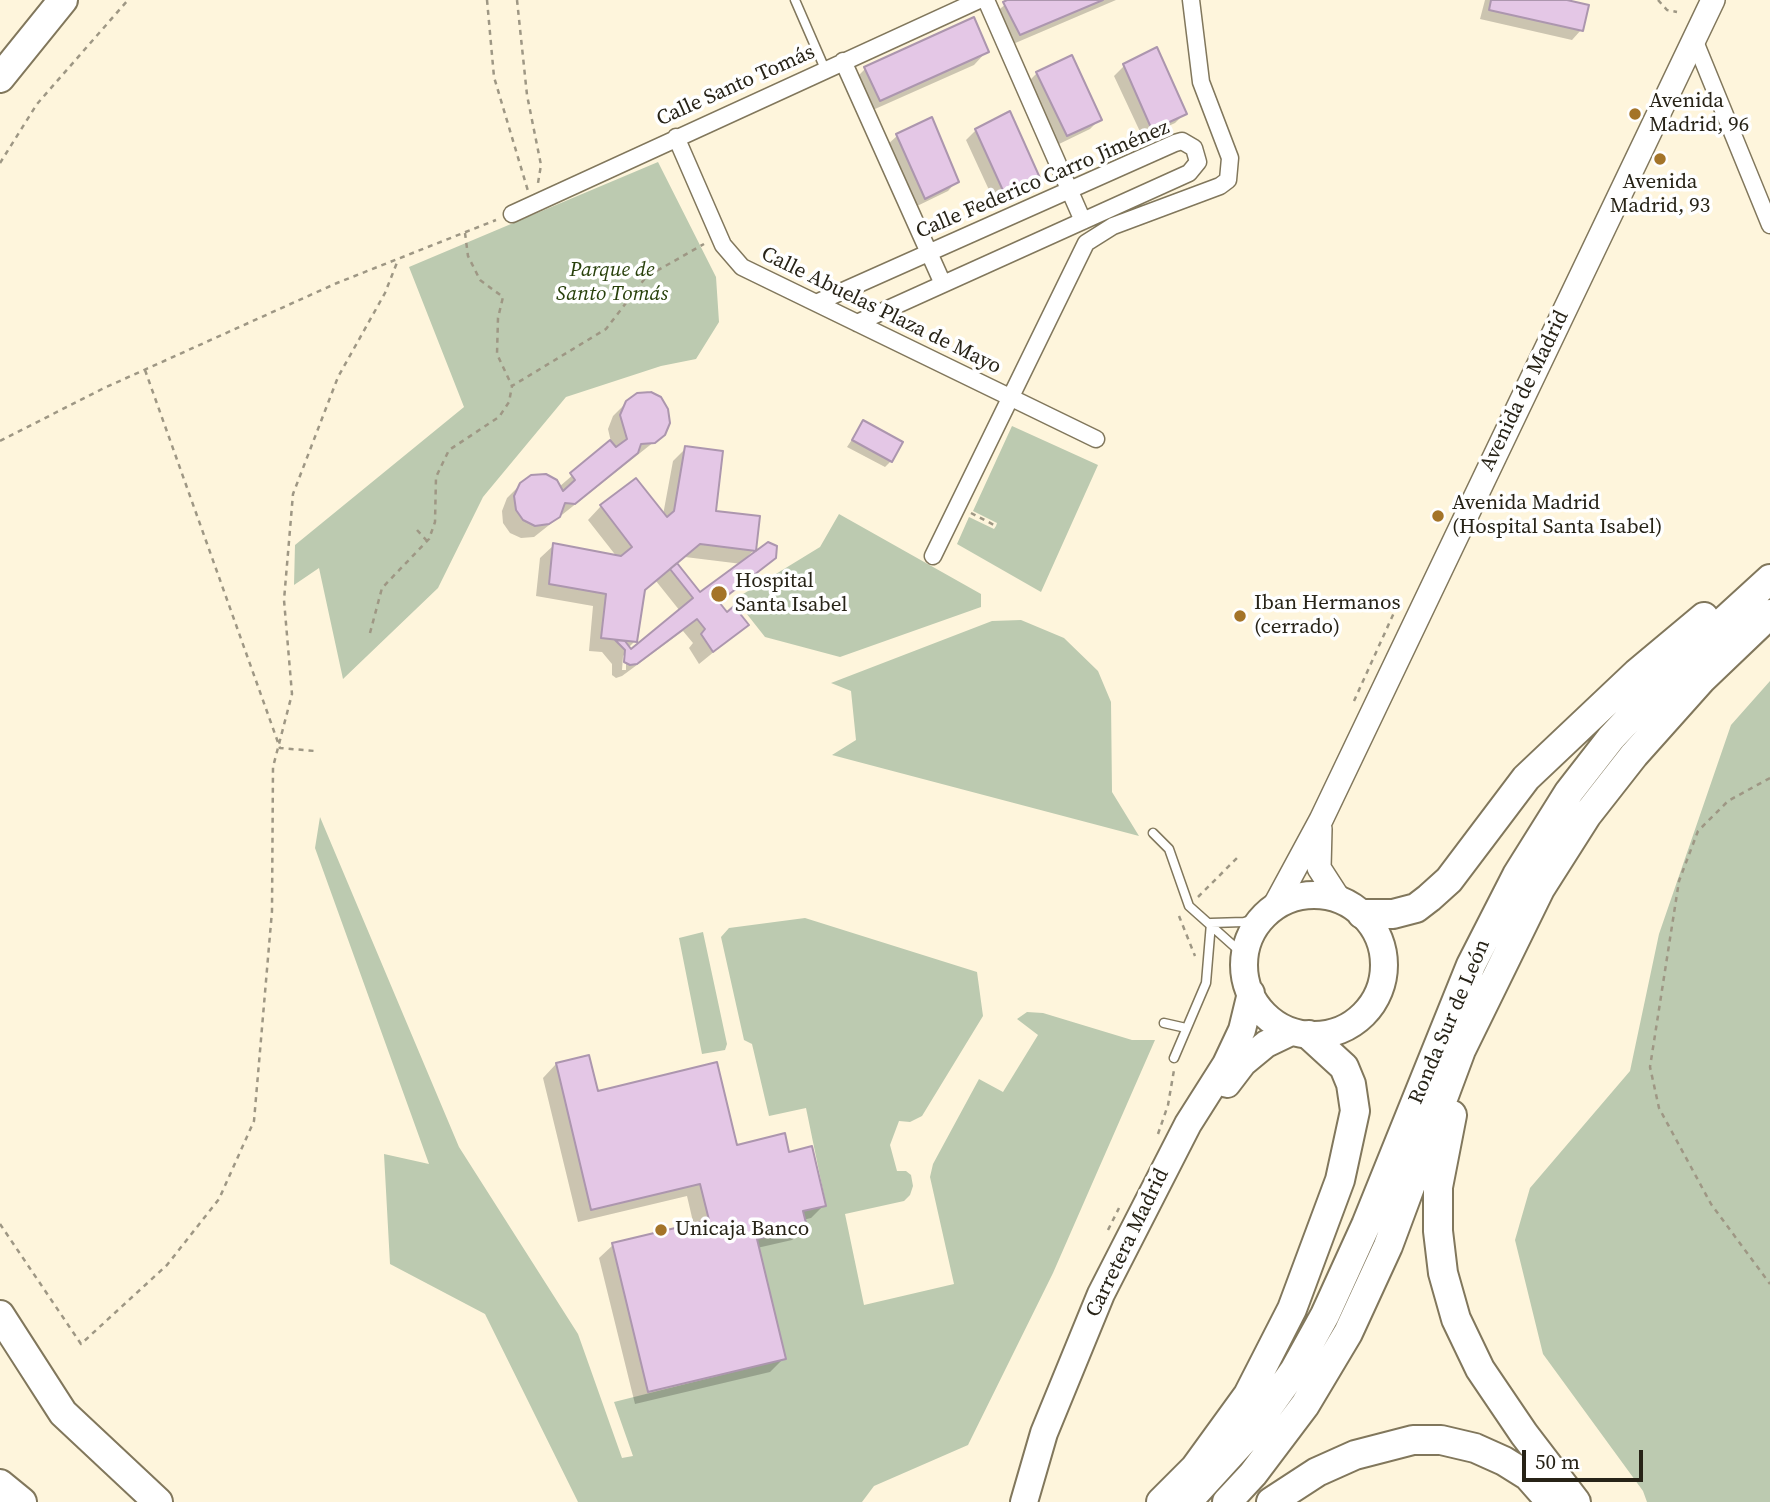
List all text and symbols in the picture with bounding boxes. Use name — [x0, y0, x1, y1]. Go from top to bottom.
street label: Calle Santo Tomás — [653, 40, 819, 132]
place label: Avenida Madrid, 96 — [1649, 89, 1749, 139]
marker: Avenida Madrid, 96 — [1627, 106, 1643, 122]
street label: Calle Federico Carro Jiménez — [912, 115, 1174, 245]
marker: Avenida Madrid, 93 — [1652, 151, 1668, 167]
place label: Avenida Madrid, 93 — [1610, 170, 1710, 220]
street label: Calle Abuelas Plaza de Mayo — [757, 242, 1005, 380]
park label: Parque de Santo Tomás — [556, 258, 668, 308]
street label: Avenida de Madrid — [1475, 307, 1575, 475]
place label: Avenida Madrid (Hospital Santa Isabel) — [1452, 491, 1662, 541]
marker: Avenida Madrid (Hospital Santa Isabel) — [1430, 508, 1446, 524]
place label: Hospital Santa Isabel — [735, 569, 847, 619]
marker: Hospital Santa Isabel — [709, 584, 729, 604]
place label: Iban Hermanos (cerrado) — [1254, 591, 1401, 641]
marker: Iban Hermanos (cerrado) — [1232, 608, 1248, 624]
street label: Ronda Sur de León — [1404, 936, 1496, 1108]
street label: Carretera Madrid — [1081, 1165, 1175, 1321]
place label: Unicaja Banco — [675, 1217, 809, 1243]
marker: Unicaja Banco — [653, 1222, 669, 1238]
scale bar — [1525, 1436, 1646, 1480]
text: 50 m — [1535, 1447, 1580, 1476]

